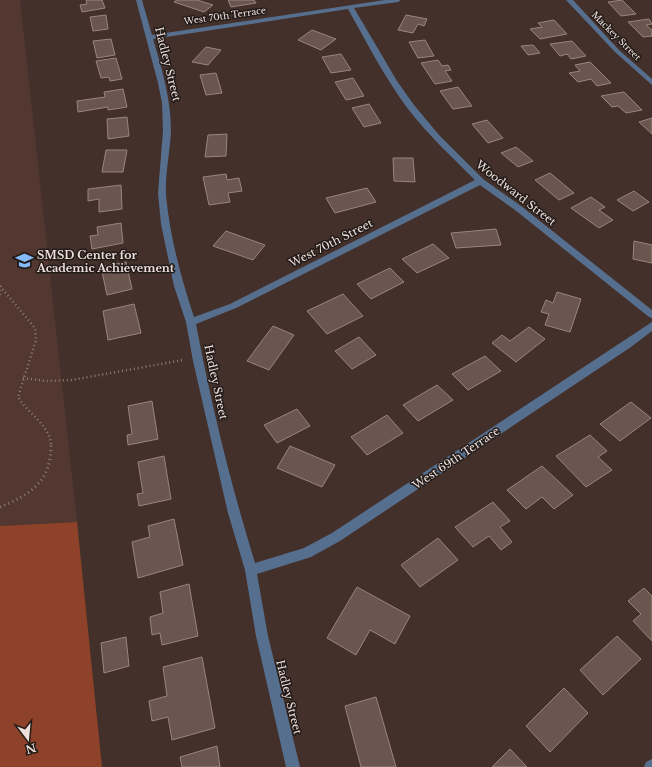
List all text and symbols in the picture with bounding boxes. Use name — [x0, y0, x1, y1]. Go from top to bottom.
street label: West 70th Terrace — [182, 4, 267, 27]
street label: Mackey Street — [589, 9, 644, 63]
street label: Hadley Street — [152, 25, 184, 104]
street label: Woodward Street — [472, 157, 560, 229]
street label: West 70th Street — [286, 215, 376, 271]
place label: SMSD Center for Academic Achievement — [36, 248, 175, 275]
school or university icon: SMSD Center for Academic Achievement — [14, 251, 34, 271]
street label: Hadley Street — [201, 343, 231, 422]
street label: West 69th Terrace — [409, 424, 502, 493]
street label: Hadley Street — [273, 658, 305, 737]
north arrow — [8, 719, 48, 759]
text: N — [23, 740, 38, 757]

